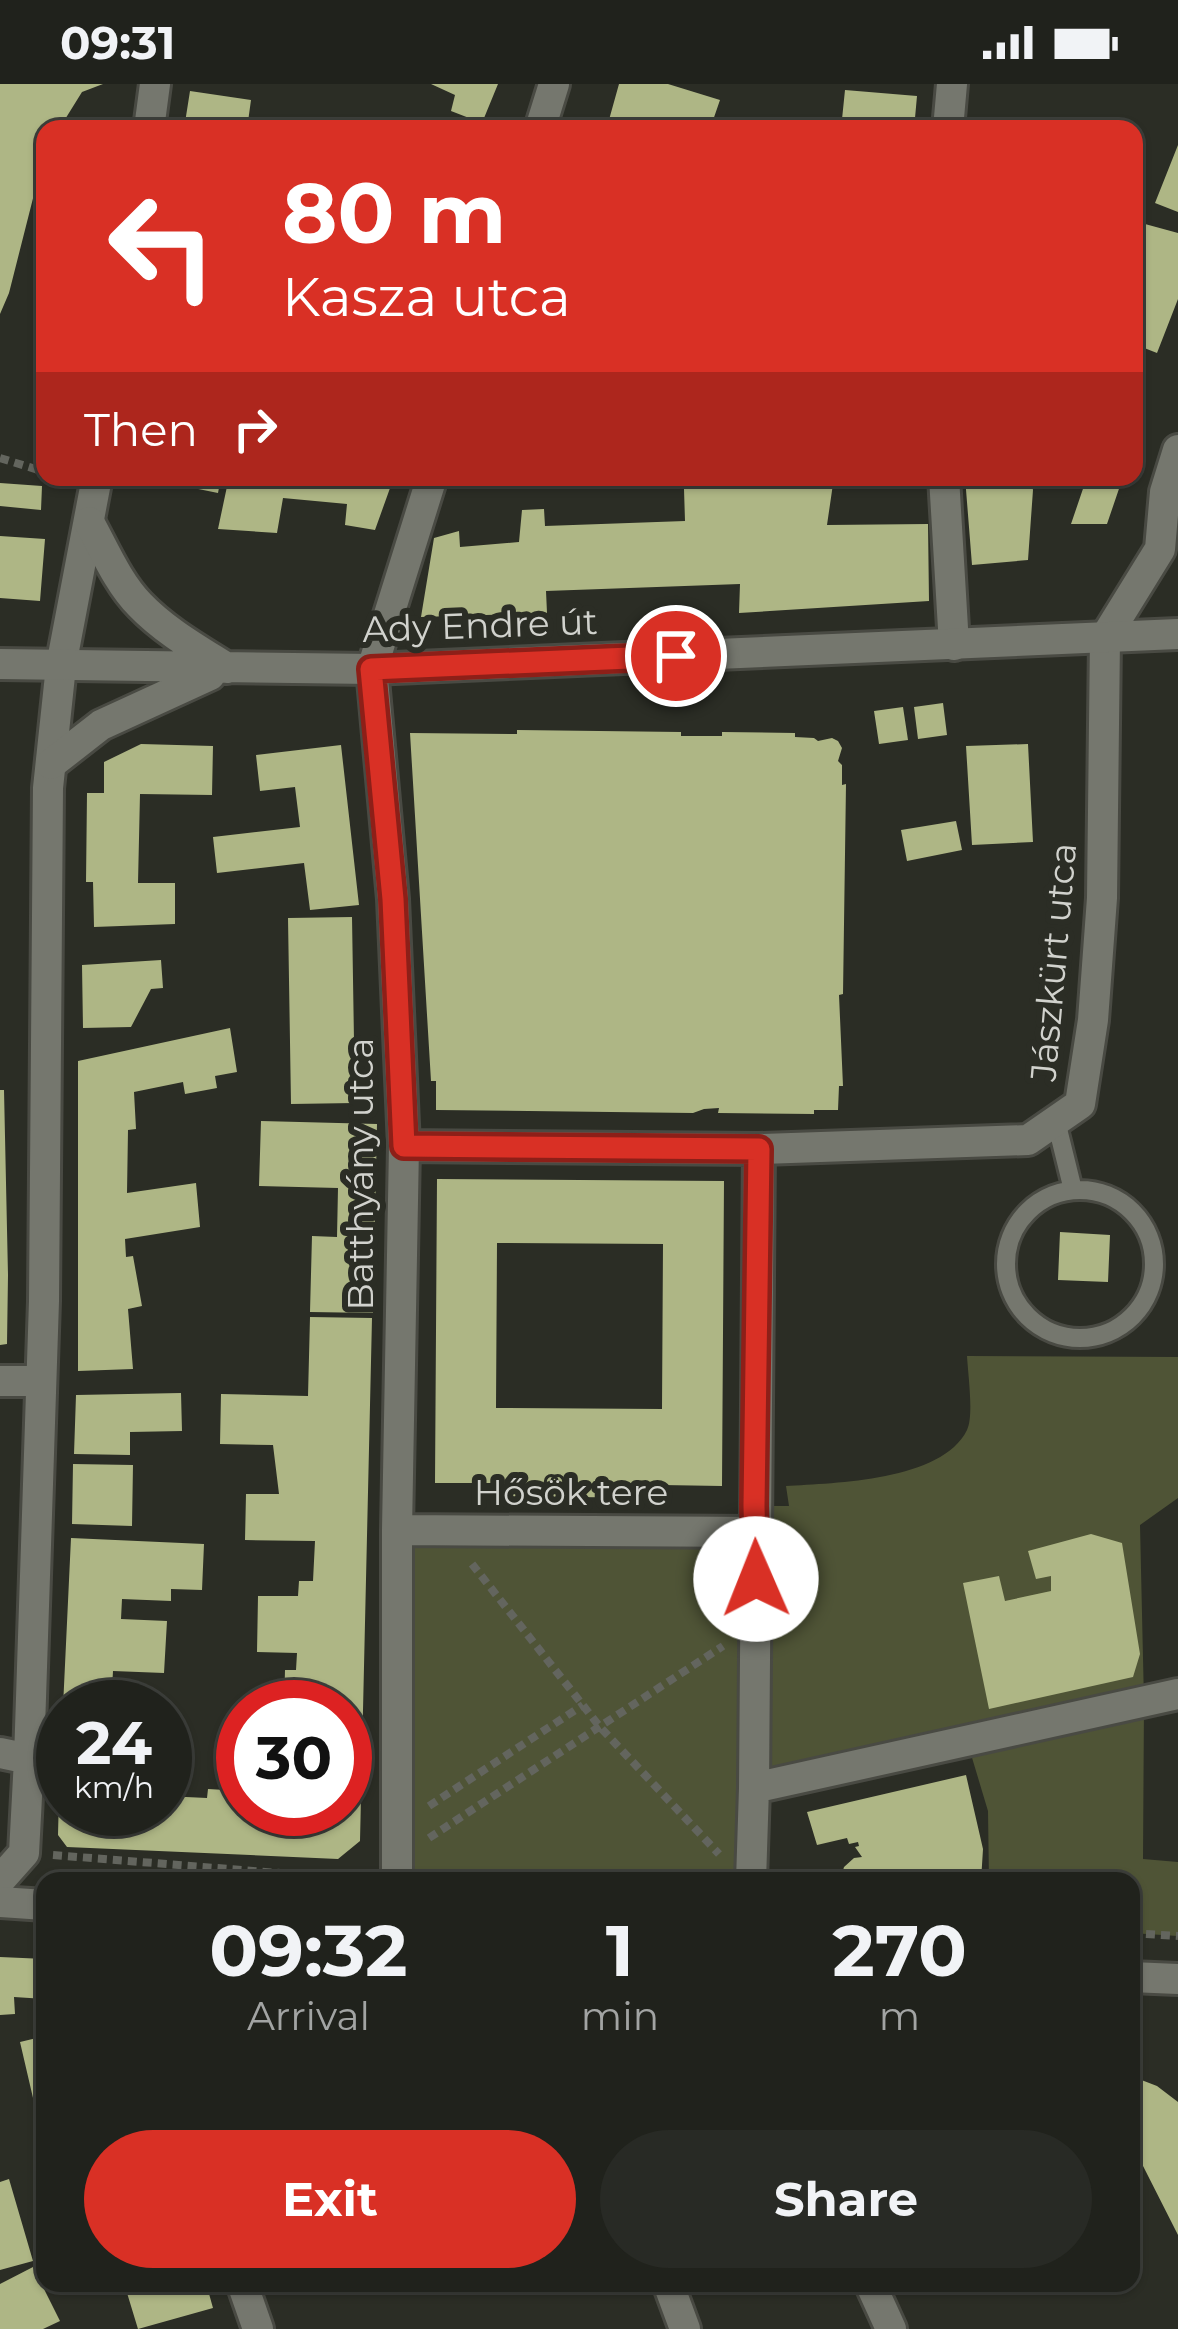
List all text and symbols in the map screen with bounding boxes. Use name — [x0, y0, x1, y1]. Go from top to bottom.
text: 09:31 — [60, 15, 175, 70]
text: 80 m — [282, 162, 506, 264]
icon: left — [84, 168, 240, 324]
text: Kasza utca — [282, 264, 571, 330]
icon: right — [222, 396, 288, 462]
text: Then — [84, 402, 198, 457]
street label: Ady Endre út — [361, 599, 599, 651]
pin — [625, 605, 727, 707]
icon: arrive — [643, 623, 709, 689]
street label: Jászkürt utca — [1021, 841, 1085, 1084]
street label: Batthyány utca — [338, 1037, 382, 1311]
street label: Hősök tere — [474, 1470, 668, 1514]
position arrow — [693, 1516, 819, 1642]
speed limit sign: 30 — [216, 1680, 372, 1836]
text: 24 — [76, 1706, 152, 1779]
text: km/h — [74, 1769, 154, 1806]
text: 09:32 — [209, 1906, 408, 1994]
text: 1 — [606, 1906, 634, 1994]
text: 270 — [832, 1906, 967, 1994]
text: Arrival — [247, 1992, 370, 2040]
text: min — [581, 1992, 659, 2040]
text: m — [879, 1992, 920, 2040]
button: Exit — [84, 2130, 576, 2268]
button: Share — [600, 2130, 1092, 2268]

